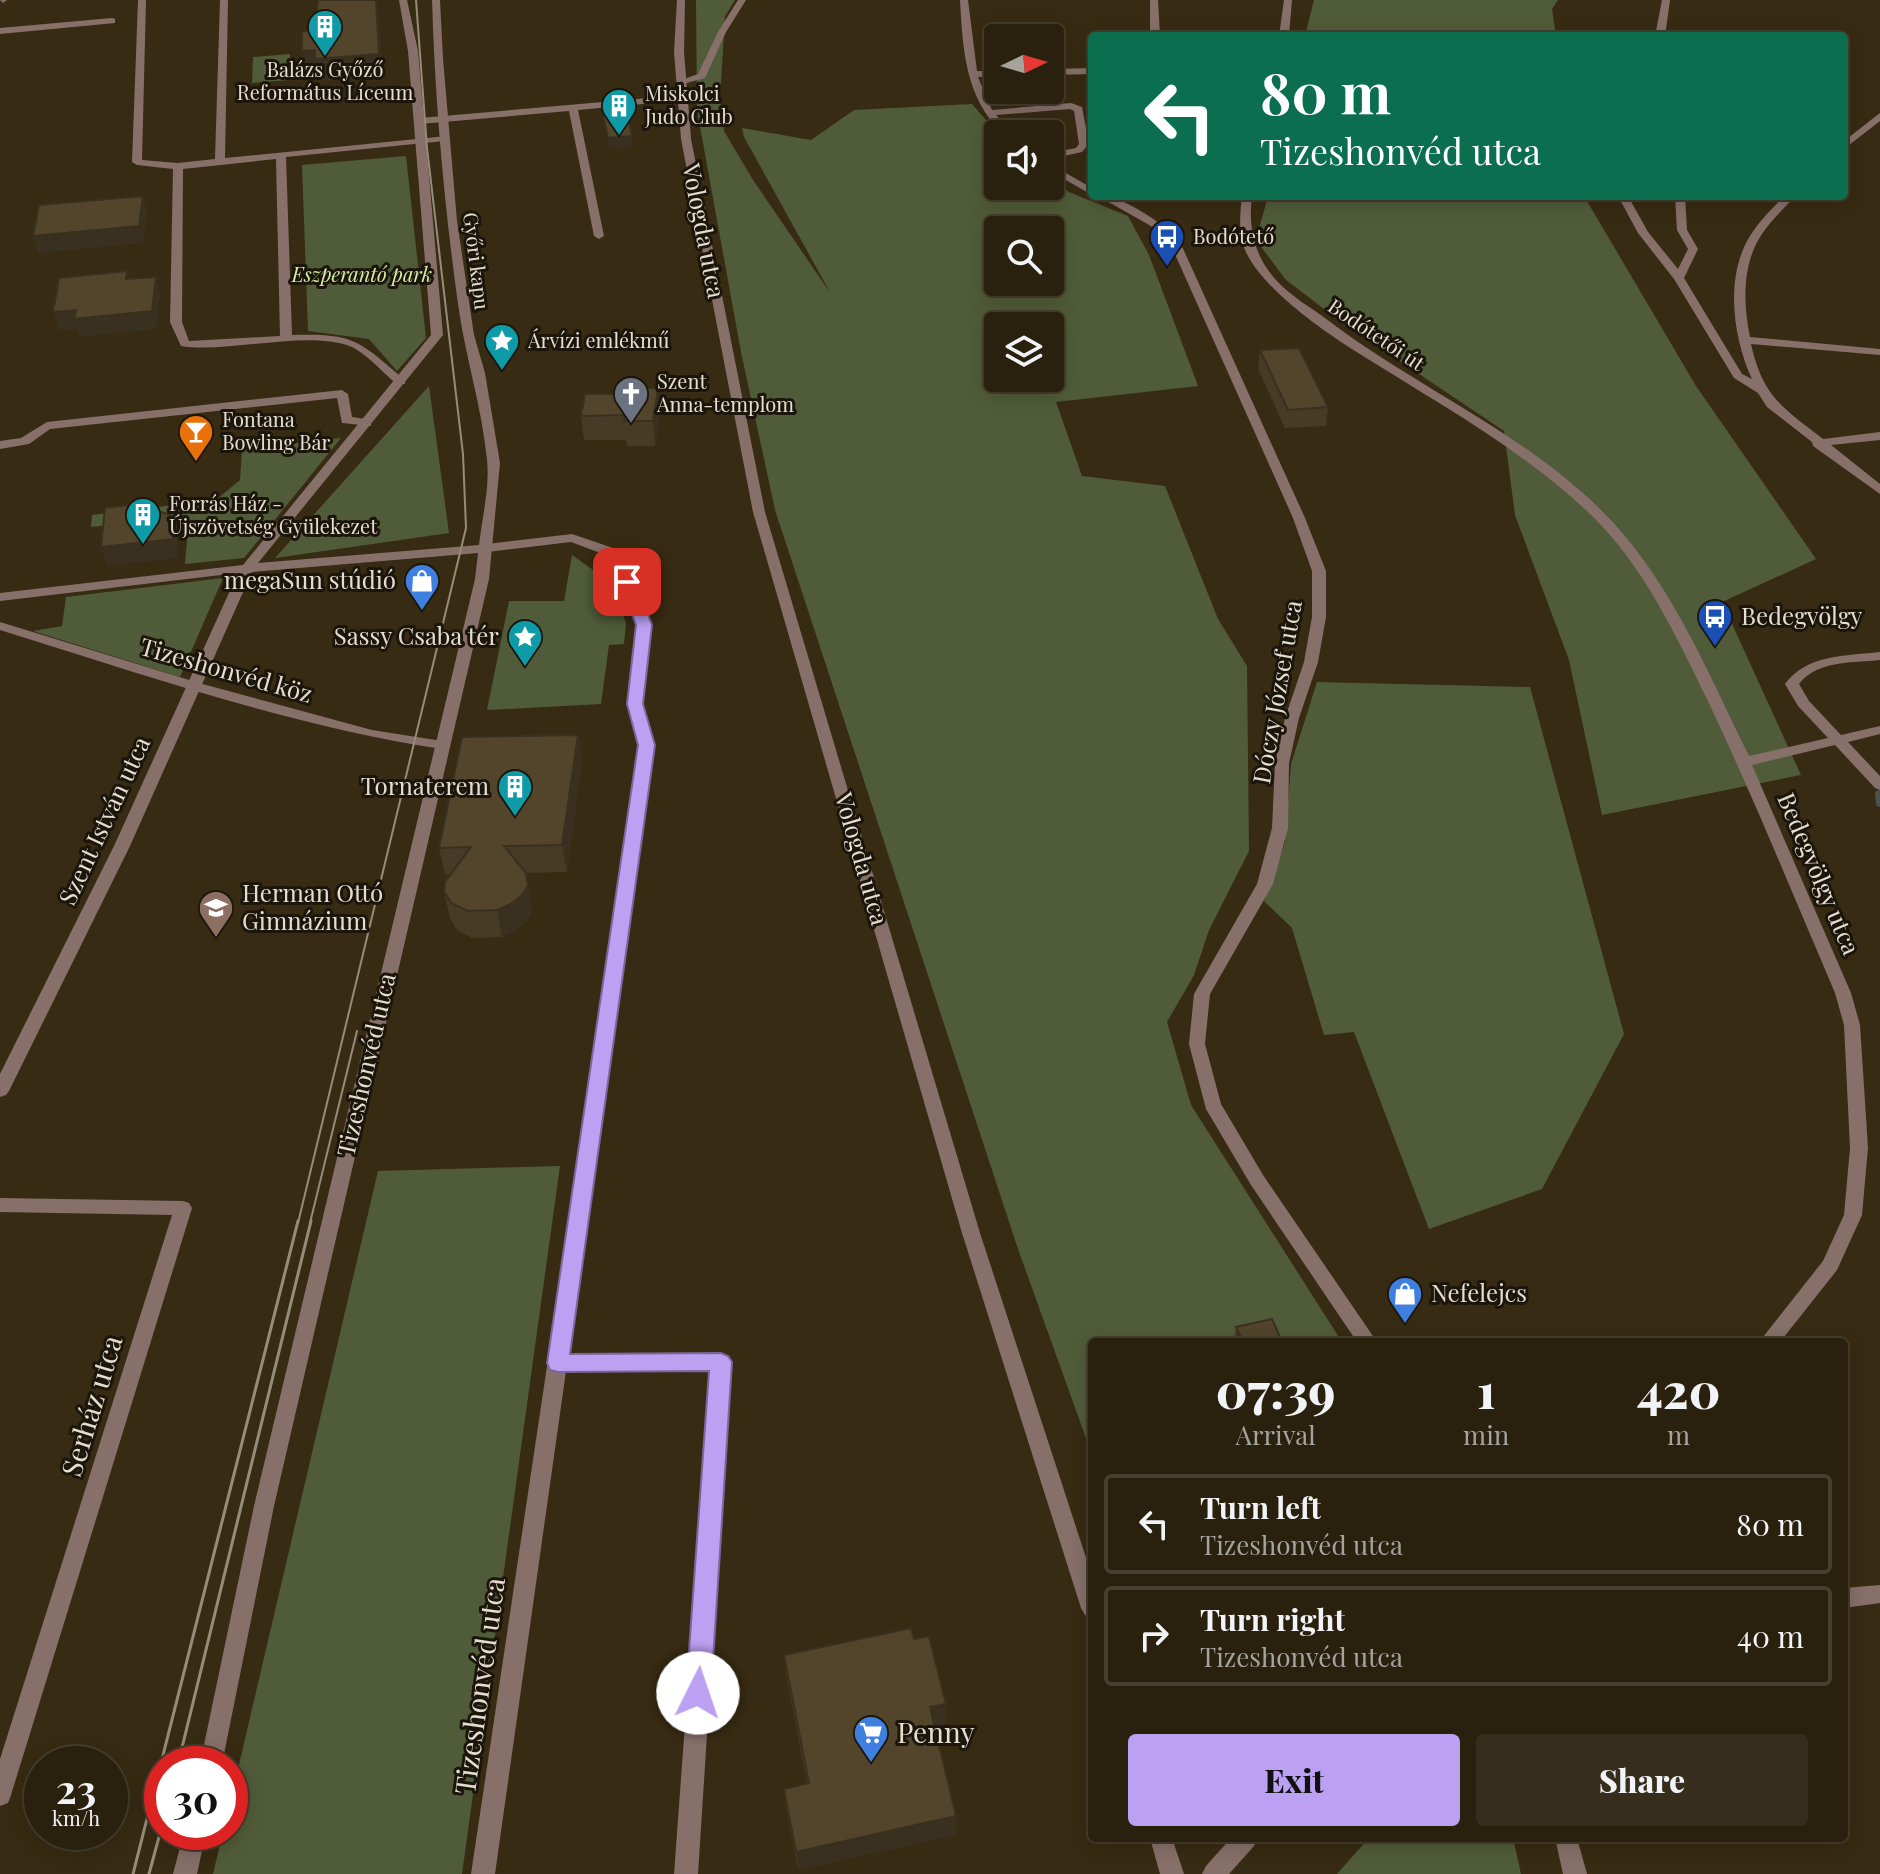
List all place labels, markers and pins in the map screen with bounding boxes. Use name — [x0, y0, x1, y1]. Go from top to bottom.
building icon: Balázs Győző Református Líceum — [306, 8, 344, 58]
place label: Balázs Győző Református Líceum — [237, 55, 413, 105]
place label: Miskolci Judo Club — [644, 79, 733, 129]
building icon: Miskolci Judo Club — [600, 87, 638, 137]
bus stop icon: Bodótető — [1148, 218, 1186, 268]
place label: Bodótető — [1193, 222, 1274, 249]
place icon: Árvízi emlékmű — [483, 322, 521, 372]
place label: Árvízi emlékmű — [527, 326, 670, 353]
place label: Szent Anna-templom — [656, 367, 794, 417]
church icon: Szent Anna-templom — [612, 375, 650, 425]
place label: Fontana Bowling Bár — [222, 405, 330, 455]
bar icon: Fontana Bowling Bár — [177, 413, 215, 463]
place label: Forrás Ház - Újszövetség Gyülekezet — [169, 489, 378, 539]
building icon: Forrás Ház - Újszövetség Gyülekezet — [124, 496, 162, 546]
pin — [593, 548, 661, 616]
shop icon: megaSun stúdió — [403, 562, 441, 612]
place label: megaSun stúdió — [224, 563, 396, 595]
bus stop icon: Bedegvölgy — [1696, 598, 1734, 648]
place label: Bedegvölgy — [1741, 599, 1862, 631]
place icon: Sassy Csaba tér — [506, 618, 544, 668]
place label: Sassy Csaba tér — [334, 619, 499, 651]
building icon: Tornaterem — [496, 768, 534, 818]
place label: Tornaterem — [361, 769, 489, 801]
place label: Herman Ottó Gimnázium — [242, 876, 383, 936]
school or university icon: Herman Ottó Gimnázium — [197, 889, 235, 939]
shop icon: Nefelejcs — [1386, 1275, 1424, 1325]
place label: Nefelejcs — [1431, 1276, 1527, 1308]
place label: Penny — [897, 1713, 975, 1750]
supermarket icon: Penny — [852, 1714, 890, 1764]

